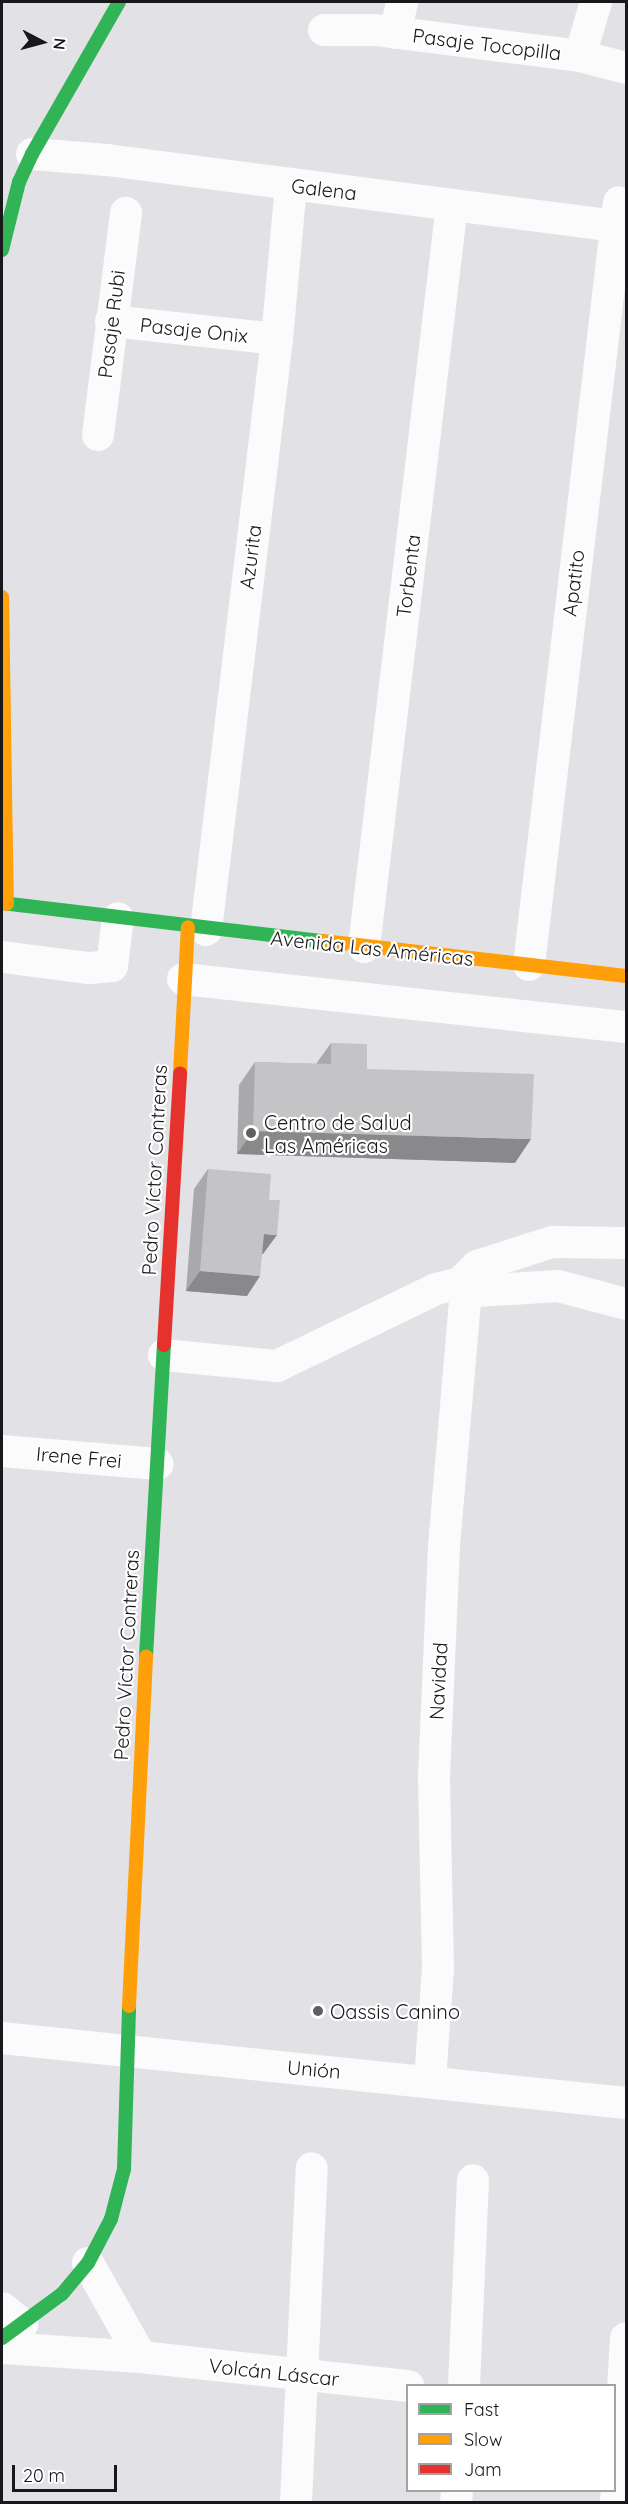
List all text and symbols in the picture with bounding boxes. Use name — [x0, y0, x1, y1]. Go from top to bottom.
north arrow — [12, 12, 72, 72]
street label: Pasaje Tocopilla — [411, 23, 563, 65]
text: N — [49, 37, 70, 51]
street label: Galena — [290, 173, 358, 205]
street label: Pasaje Rubi — [92, 269, 130, 379]
street label: Pasaje Onix — [139, 312, 249, 348]
street label: Azurita — [234, 523, 266, 591]
street label: Torbenta — [391, 533, 425, 619]
street label: Apatito — [557, 548, 589, 618]
street label: Avenida Las Américas — [269, 925, 475, 971]
street label: Pedro Víctor Contreras — [137, 1064, 171, 1276]
place label: Centro de Salud Las Américas — [264, 1110, 412, 1157]
marker: Centro de Salud Las Américas — [242, 1124, 260, 1142]
street label: Irene Frei — [35, 1441, 123, 1473]
street label: Pedro Víctor Contreras — [109, 1549, 143, 1761]
street label: Navidad — [424, 1642, 452, 1720]
place label: Oassis Canino — [330, 1999, 460, 2023]
marker: Oassis Canino — [311, 2004, 325, 2018]
street label: Unión — [286, 2055, 342, 2083]
street label: Volcán Láscar — [208, 2353, 340, 2391]
legend — [406, 2384, 616, 2492]
text: Fast — [464, 2398, 499, 2421]
text: Slow — [464, 2428, 502, 2451]
scale bar — [15, 2453, 120, 2491]
text: Jam — [464, 2458, 502, 2481]
text: 20 m — [23, 2464, 65, 2487]

